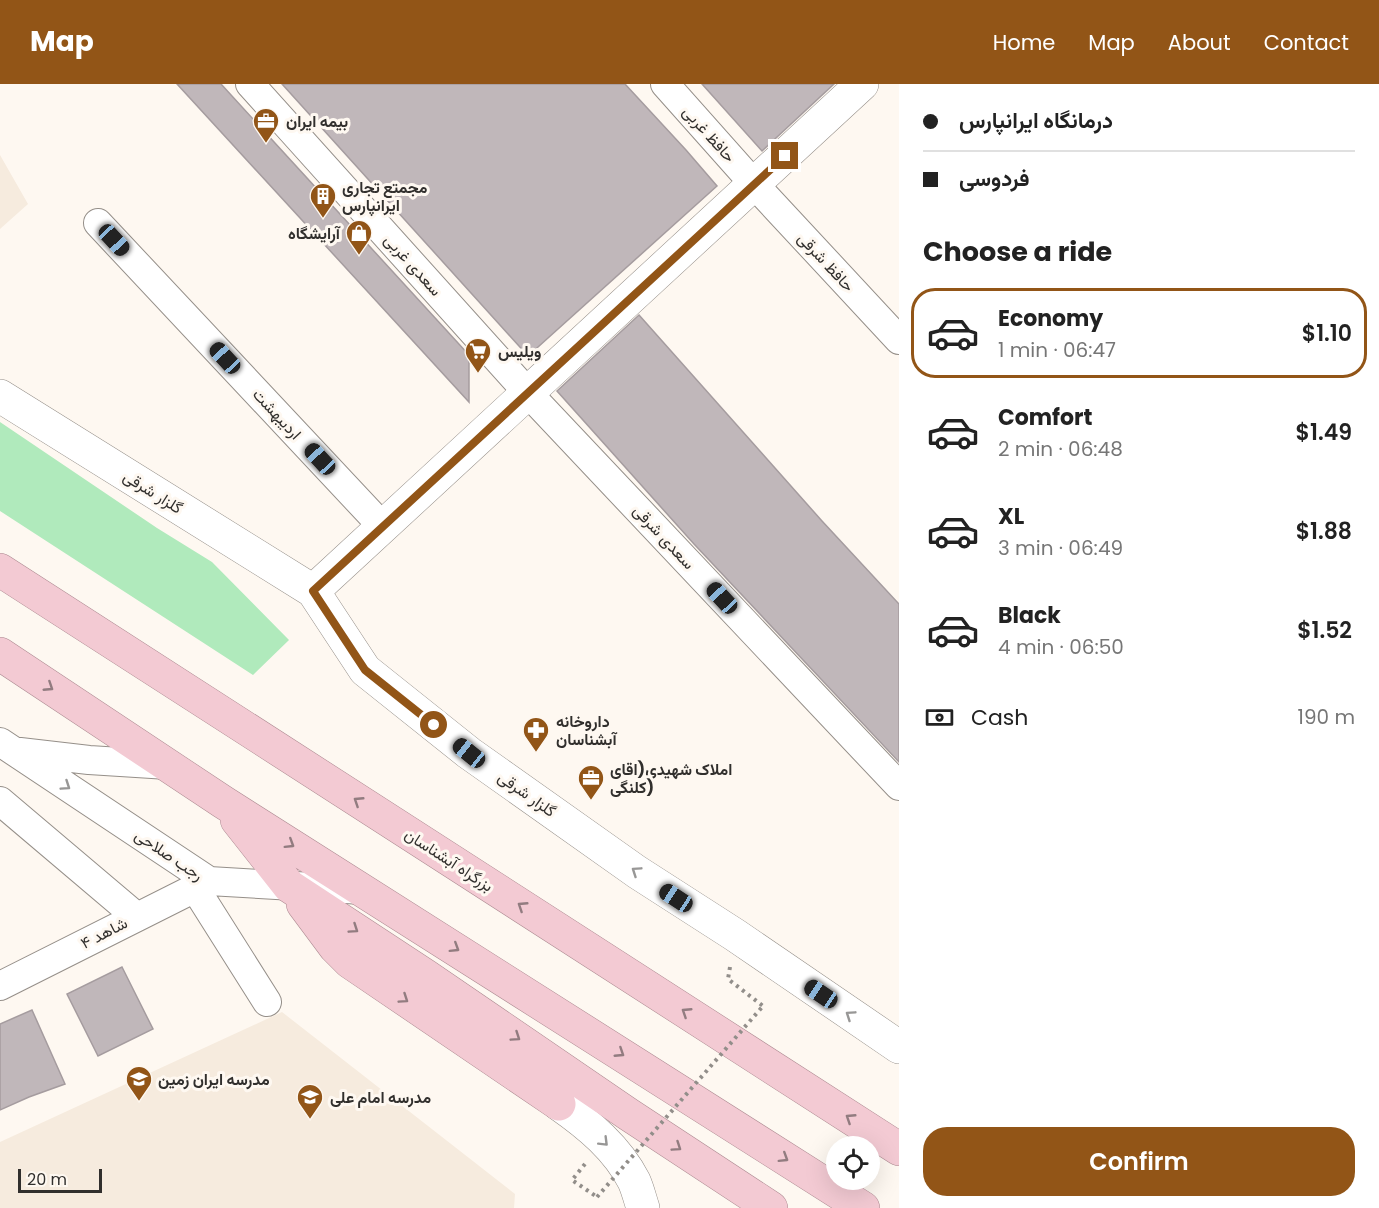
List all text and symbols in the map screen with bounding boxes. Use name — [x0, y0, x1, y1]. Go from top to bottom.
text: Map — [30, 22, 94, 61]
text: Home — [993, 28, 1055, 57]
text: Map — [1088, 28, 1135, 57]
text: About — [1168, 28, 1231, 57]
text: Contact — [1264, 28, 1349, 57]
street label: حافظ غربی — [677, 101, 741, 168]
text: درمانگاه ایرانپارس — [959, 105, 1113, 136]
office icon: بیمه ایران — [251, 106, 281, 144]
place label: بیمه ایران — [286, 110, 348, 133]
route end — [771, 142, 798, 169]
text: فردوسی — [959, 163, 1030, 194]
place label: مجمتع تجاری ایرانپارس — [342, 176, 428, 217]
building icon: مجمتع تجاری ایرانپارس — [308, 181, 338, 219]
shop icon: آرایشگاه — [344, 218, 374, 256]
car — [95, 221, 133, 259]
place label: آرایشگاه — [288, 222, 342, 245]
street label: حافظ شرقی — [792, 227, 860, 297]
street label: سعدی غربی — [379, 229, 447, 301]
text: Choose a ride — [923, 233, 1112, 270]
text: Economy — [998, 303, 1103, 334]
icon: car — [926, 306, 980, 360]
text: $1.10 — [1302, 318, 1352, 349]
supermarket icon: ویلیس — [463, 336, 493, 374]
text: 1 min · 06:47 — [998, 336, 1116, 364]
car — [206, 339, 244, 377]
place label: ویلیس — [498, 340, 541, 363]
street label: اردیبهشت — [247, 383, 307, 445]
text: Comfort — [998, 402, 1092, 433]
icon: car — [926, 405, 980, 459]
text: $1.49 — [1296, 417, 1352, 448]
text: 2 min · 06:48 — [998, 435, 1123, 463]
car — [301, 440, 339, 478]
street label: گلزار شرقی — [119, 465, 187, 519]
street label: سعدی شرقی — [628, 499, 700, 575]
text: XL — [998, 501, 1024, 532]
icon: car — [926, 504, 980, 558]
text: $1.88 — [1296, 516, 1352, 547]
text: 3 min · 06:49 — [998, 534, 1123, 562]
car — [703, 579, 741, 617]
text: Black — [998, 600, 1061, 631]
icon: car — [926, 603, 980, 657]
text: $1.52 — [1297, 615, 1352, 646]
text: 4 min · 06:50 — [998, 633, 1124, 661]
one-way arrow — [43, 679, 53, 691]
icon: cash — [923, 701, 956, 734]
text: Cash — [971, 702, 1028, 733]
text: 190 m — [1298, 703, 1355, 731]
place label: داروخانه آبشناسان — [556, 710, 618, 751]
route start — [420, 711, 447, 738]
pharmacy icon: داروخانه آبشناسان — [521, 715, 551, 753]
car — [449, 735, 489, 771]
place label: املاک شهیدی(اقای کلنگی) — [610, 758, 732, 799]
office icon: املاک شهیدی(اقای کلنگی) — [576, 763, 606, 801]
street label: گلزار شرقی — [493, 766, 561, 822]
one-way arrow — [59, 779, 70, 790]
one-way arrow — [354, 797, 365, 808]
street label: بزرگراه آبشناسان — [400, 823, 498, 897]
street label: رجب صلاحی — [130, 824, 208, 886]
one-way arrow — [283, 837, 294, 848]
one-way arrow — [632, 867, 643, 878]
car — [656, 881, 696, 915]
one-way arrow — [518, 902, 528, 914]
street label: شاهد ۴ — [77, 911, 131, 955]
one-way arrow — [348, 921, 358, 933]
one-way arrow — [449, 941, 459, 953]
car — [801, 976, 841, 1012]
one-way arrow — [398, 992, 409, 1003]
one-way arrow — [682, 1008, 693, 1019]
one-way arrow — [846, 1011, 857, 1022]
one-way arrow — [509, 1030, 520, 1041]
one-way arrow — [613, 1046, 624, 1057]
school or university icon: مدرسه ایران زمین — [124, 1064, 154, 1102]
place label: مدرسه ایران زمین — [158, 1068, 270, 1091]
school or university icon: مدرسه امام علی — [295, 1082, 325, 1120]
place label: مدرسه امام علی — [330, 1086, 431, 1109]
one-way arrow — [846, 1113, 856, 1125]
button: Confirm — [923, 1127, 1355, 1196]
one-way arrow — [597, 1134, 608, 1145]
map controls — [826, 1136, 880, 1190]
button: locate — [826, 1136, 880, 1190]
one-way arrow — [670, 1140, 681, 1151]
one-way arrow — [778, 1150, 788, 1162]
scale bar — [18, 1166, 102, 1194]
text: 20 m — [27, 1168, 67, 1191]

